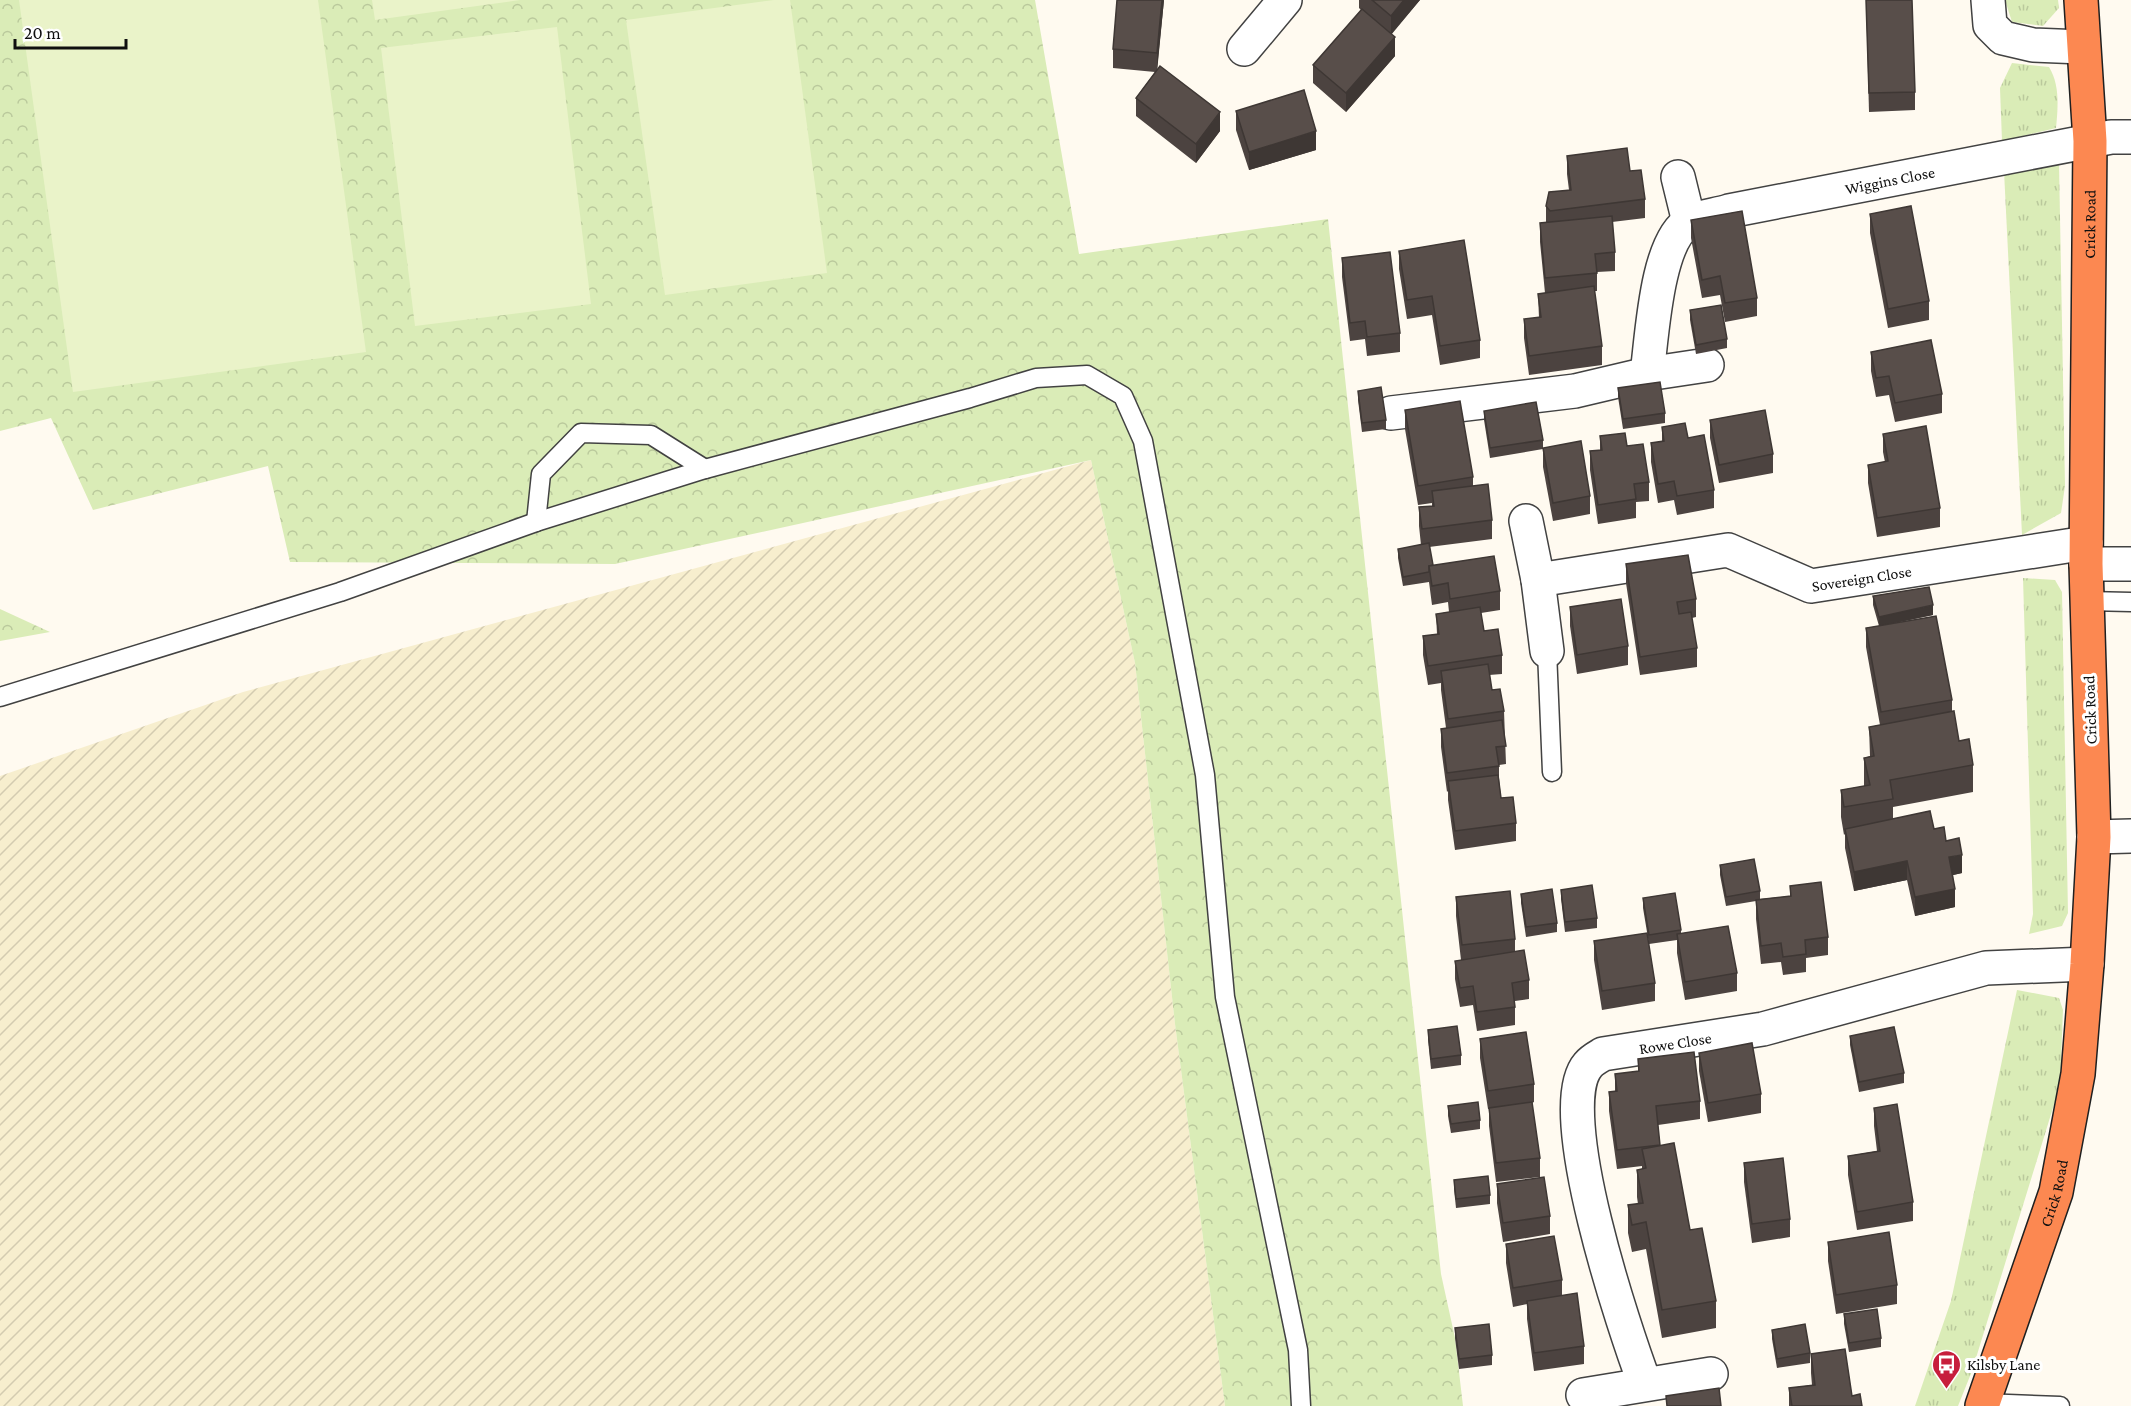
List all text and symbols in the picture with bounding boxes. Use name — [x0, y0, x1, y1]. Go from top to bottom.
scale bar — [15, 12, 126, 50]
text: 20 m — [24, 23, 61, 43]
street label: Wiggins Close — [1843, 163, 1936, 197]
street label: Crick Road — [2080, 189, 2098, 259]
street label: Sovereign Close — [1811, 562, 1912, 594]
street label: Crick Road — [2080, 675, 2100, 745]
street label: Rowe Close — [1638, 1029, 1713, 1057]
street label: Crick Road — [2036, 1157, 2071, 1229]
bus stop icon: Kilsby Lane — [1930, 1348, 1962, 1390]
place label: Kilsby Lane — [1967, 1356, 2040, 1374]

